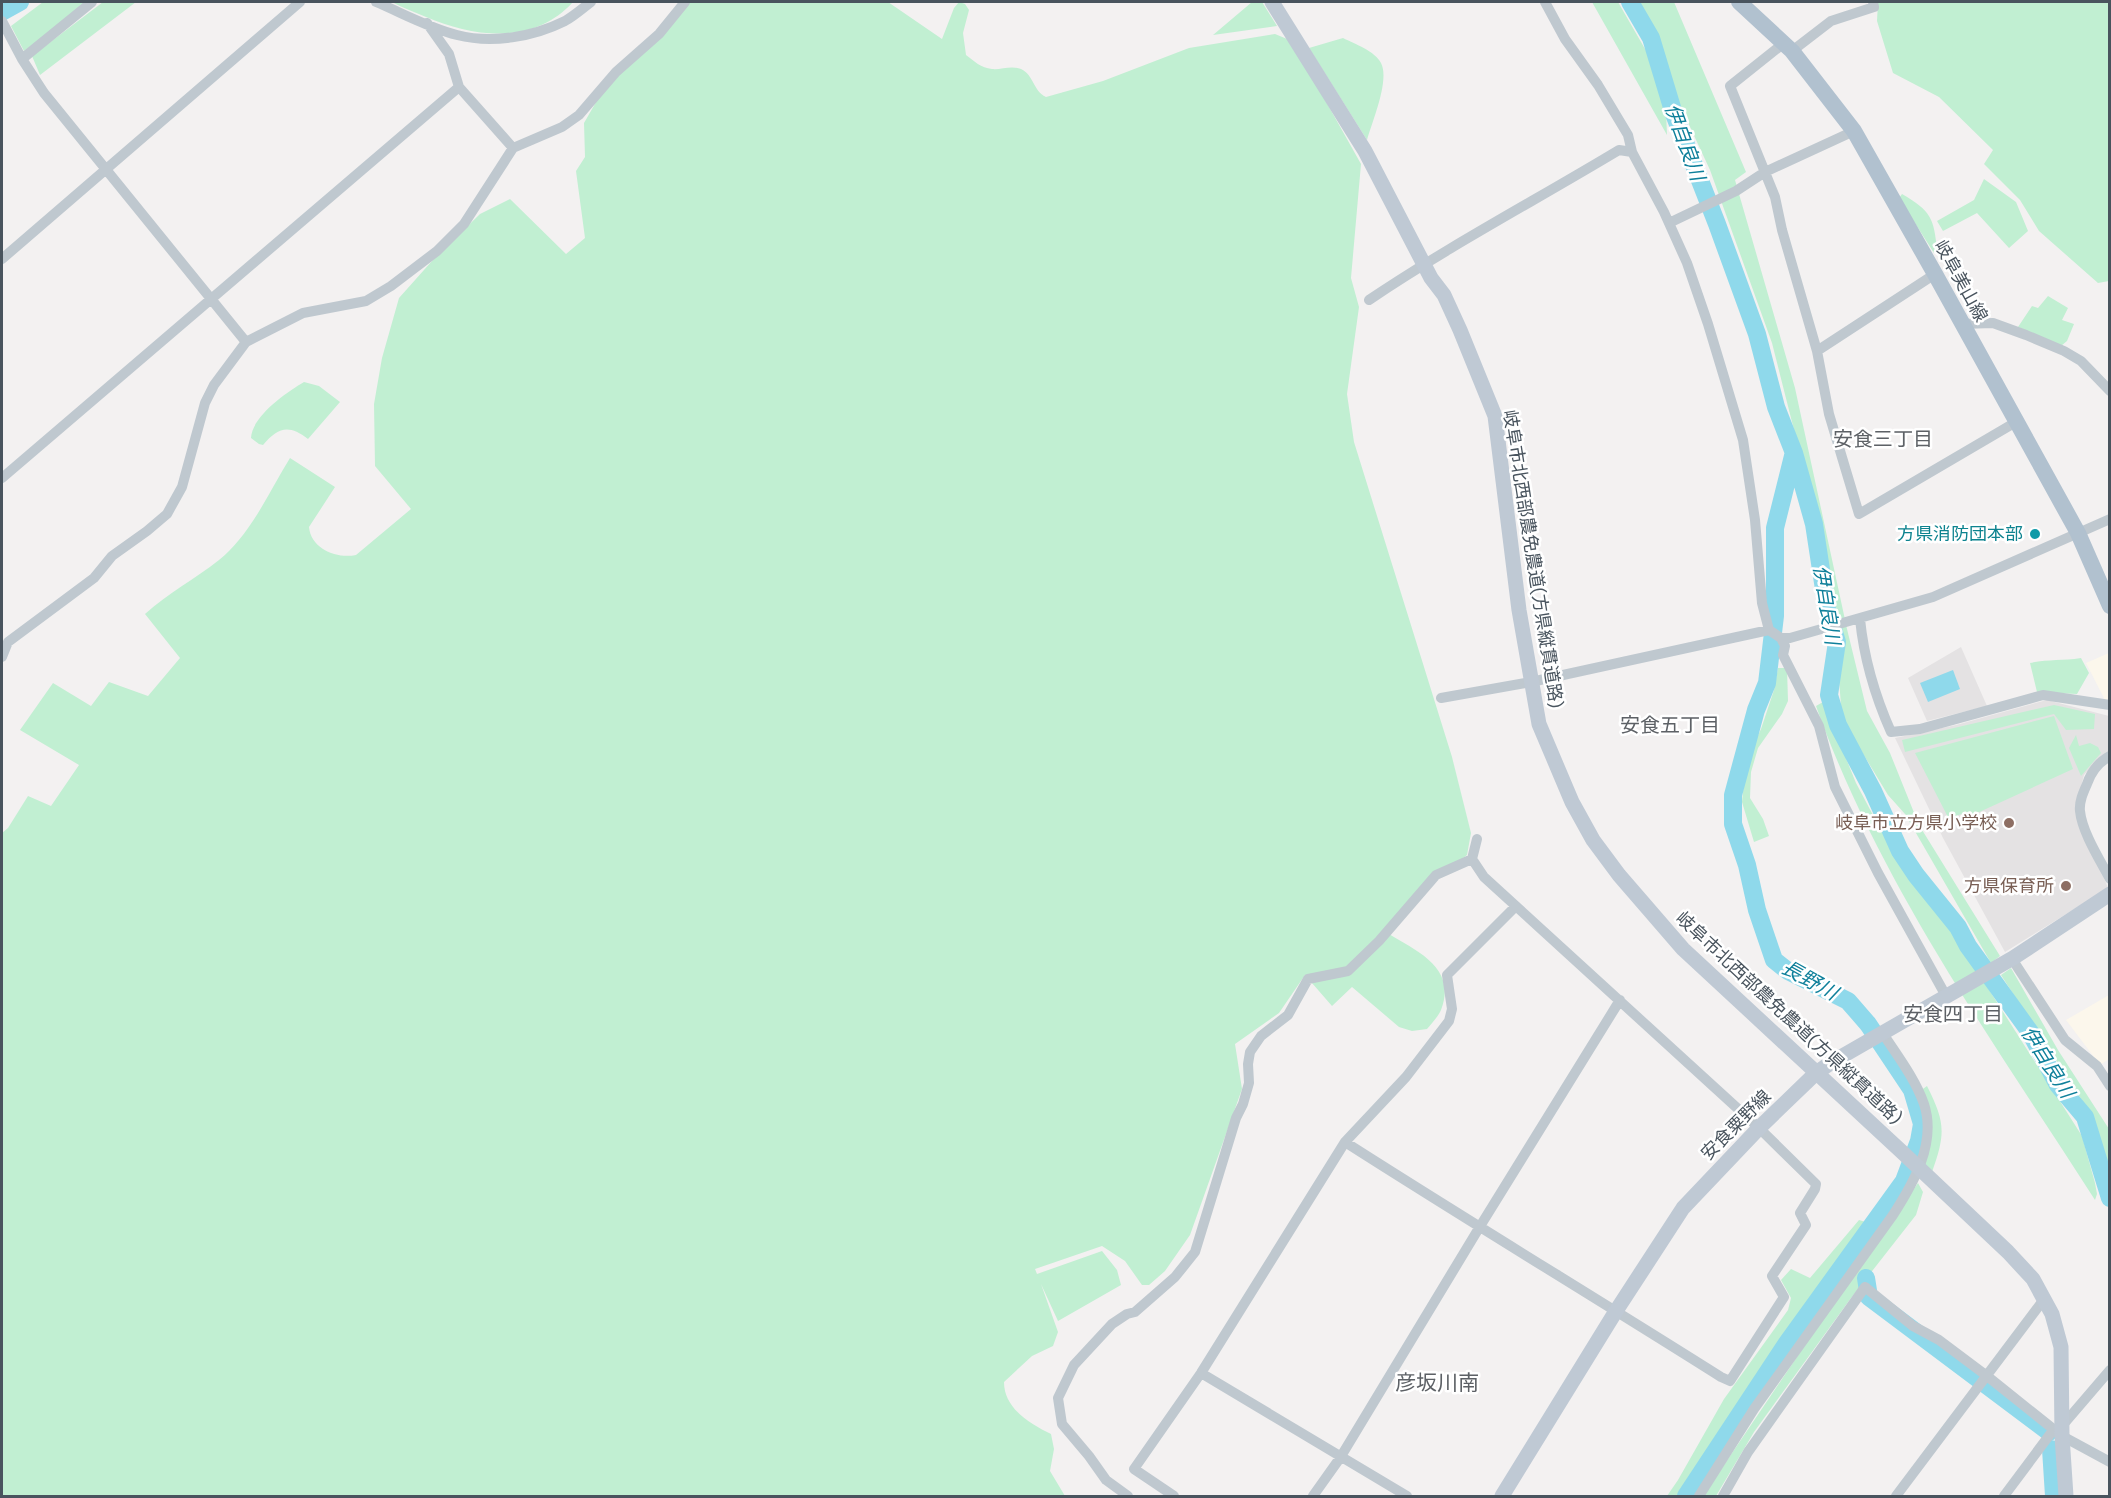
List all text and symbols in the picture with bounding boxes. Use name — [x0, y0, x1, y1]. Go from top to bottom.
water label: 伊自良川 — [1659, 100, 1712, 186]
street label: 岐阜美山線 — [1929, 236, 1993, 326]
street label: 岐阜市北西部農免農道(方県縦貫道路) — [1498, 408, 1568, 710]
district label: 安食三丁目 — [1833, 426, 1933, 452]
place label: 方県消防団本部 — [1897, 522, 2023, 546]
marker: 方県消防団本部 — [2028, 527, 2042, 541]
water label: 伊自良川 — [1808, 563, 1846, 649]
district label: 安食五丁目 — [1620, 712, 1720, 738]
place label: 岐阜市立方県小学校 — [1835, 811, 1997, 835]
marker: 岐阜市立方県小学校 — [2002, 816, 2016, 830]
place label: 方県保育所 — [1964, 874, 2054, 898]
marker: 方県保育所 — [2059, 879, 2073, 893]
street label: 岐阜市北西部農免農道(方県縦貫道路) — [1671, 906, 1907, 1130]
water label: 長野川 — [1777, 954, 1844, 1007]
district label: 安食四丁目 — [1903, 1001, 2003, 1027]
water label: 伊自良川 — [2016, 1021, 2081, 1105]
street label: 安食粟野線 — [1696, 1085, 1776, 1165]
district label: 彦坂川南 — [1395, 1369, 1479, 1397]

